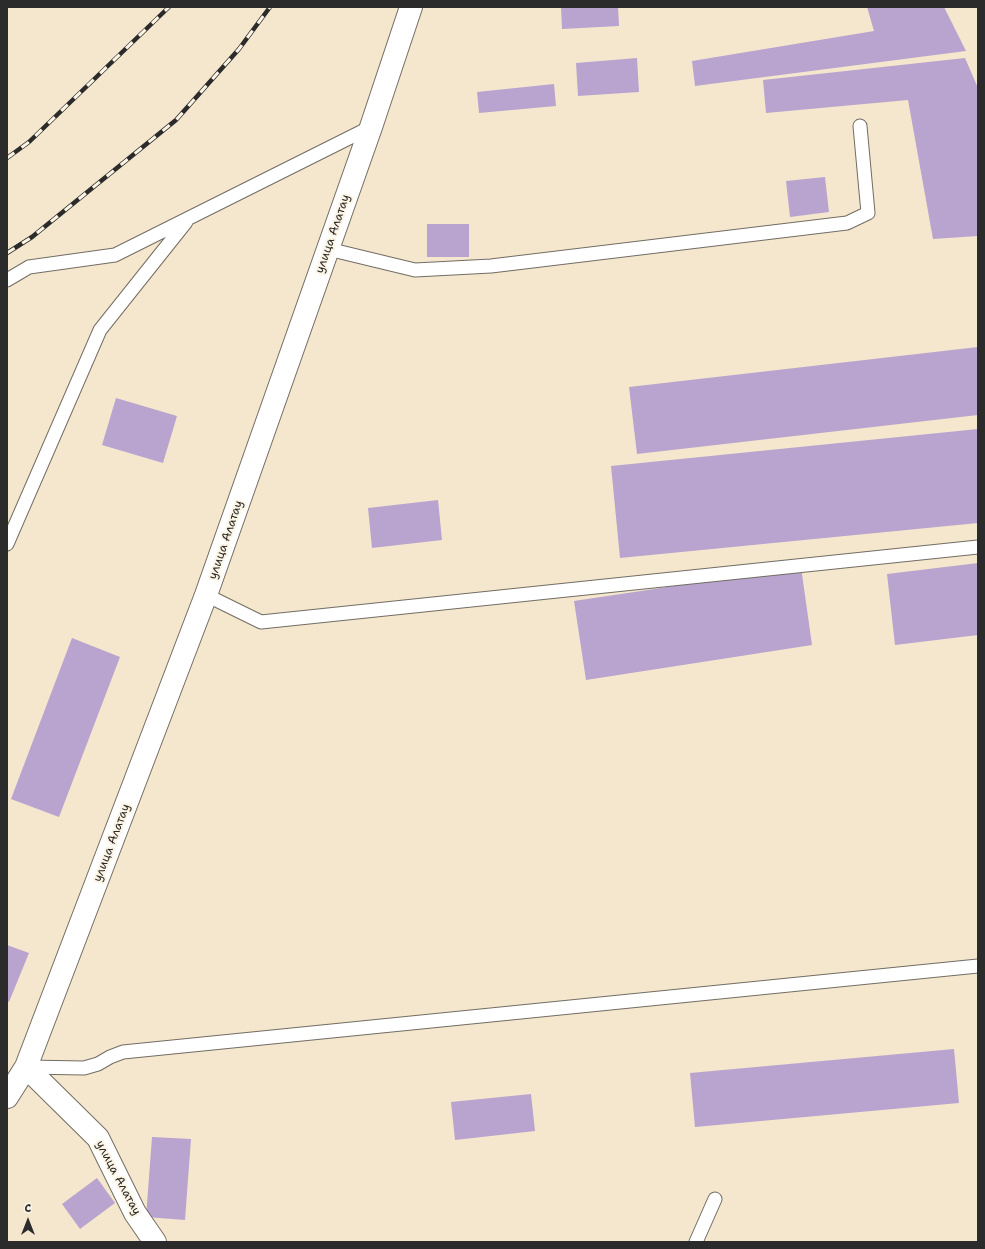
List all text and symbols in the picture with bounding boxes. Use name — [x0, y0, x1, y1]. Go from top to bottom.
street label: улица Алатау — [313, 193, 353, 275]
street label: улица Алатау — [206, 499, 246, 581]
street label: улица Алатау — [91, 802, 133, 884]
street label: улица Алатау — [92, 1138, 144, 1218]
north arrow — [8, 1201, 48, 1241]
text: С — [25, 1201, 31, 1216]

